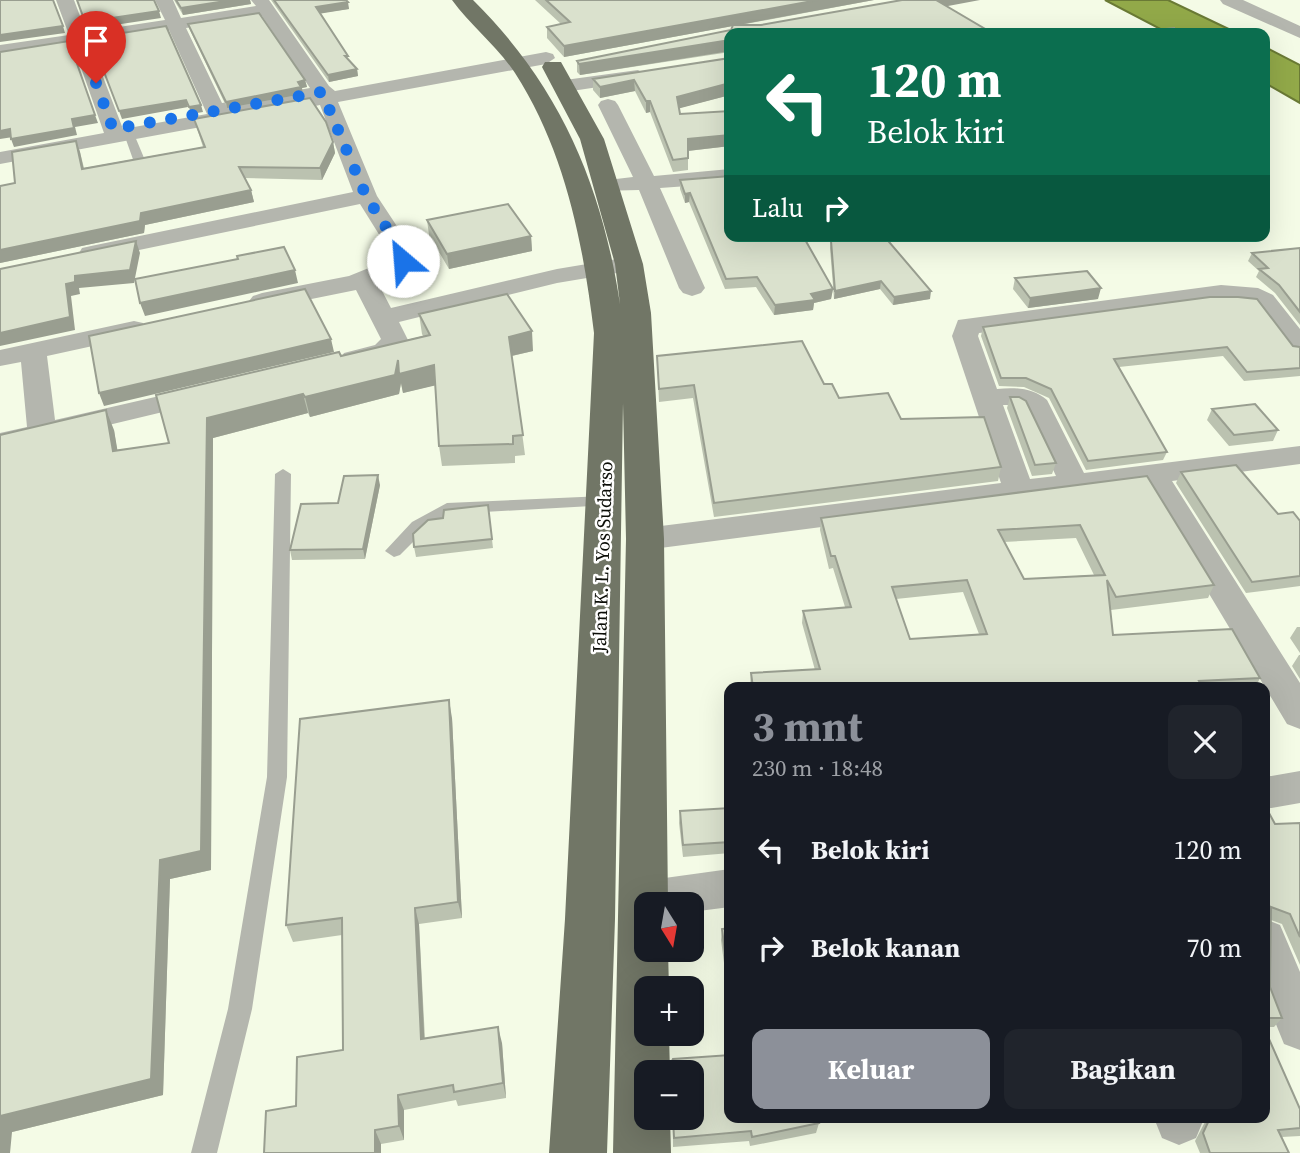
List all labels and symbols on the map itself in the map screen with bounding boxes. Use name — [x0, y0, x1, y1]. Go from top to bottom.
pin — [66, 11, 126, 83]
position arrow — [366, 224, 440, 298]
street label: Jalan K. L. Yos Sudarso — [586, 461, 618, 654]
north arrow — [634, 892, 704, 962]

